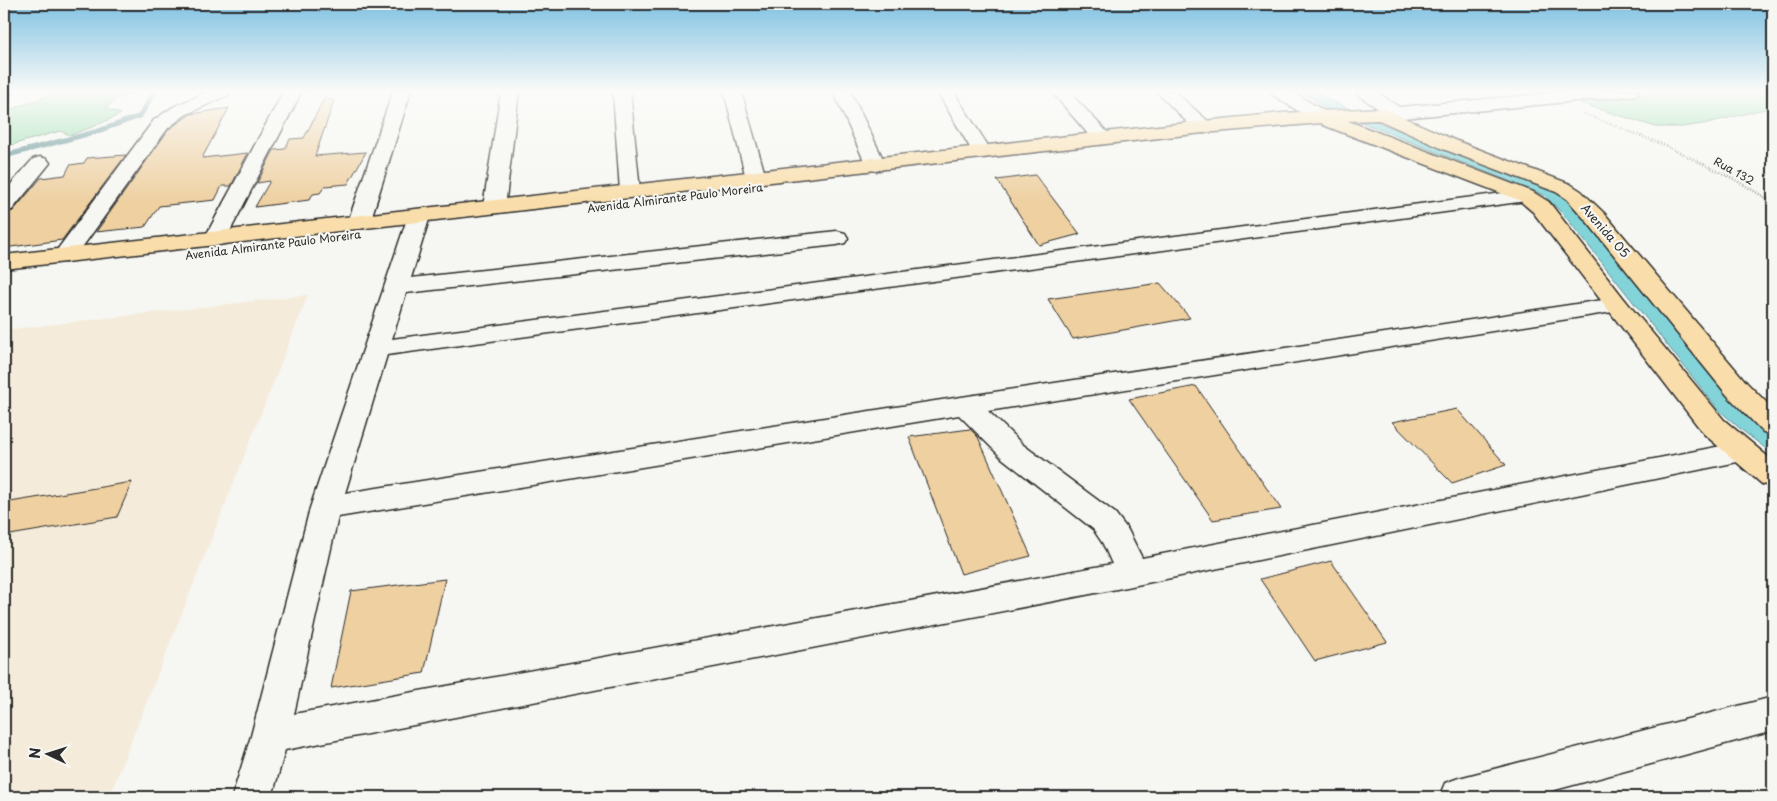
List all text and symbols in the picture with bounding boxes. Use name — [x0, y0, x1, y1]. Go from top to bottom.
street label: Rua 132 — [1711, 152, 1758, 189]
street label: Avenida Almirante Paulo Moreira — [586, 178, 764, 217]
street label: Avenida 05 — [1577, 199, 1634, 261]
street label: Avenida Almirante Paulo Moreira — [184, 225, 362, 264]
north arrow — [22, 728, 72, 778]
text: N — [24, 747, 45, 759]

